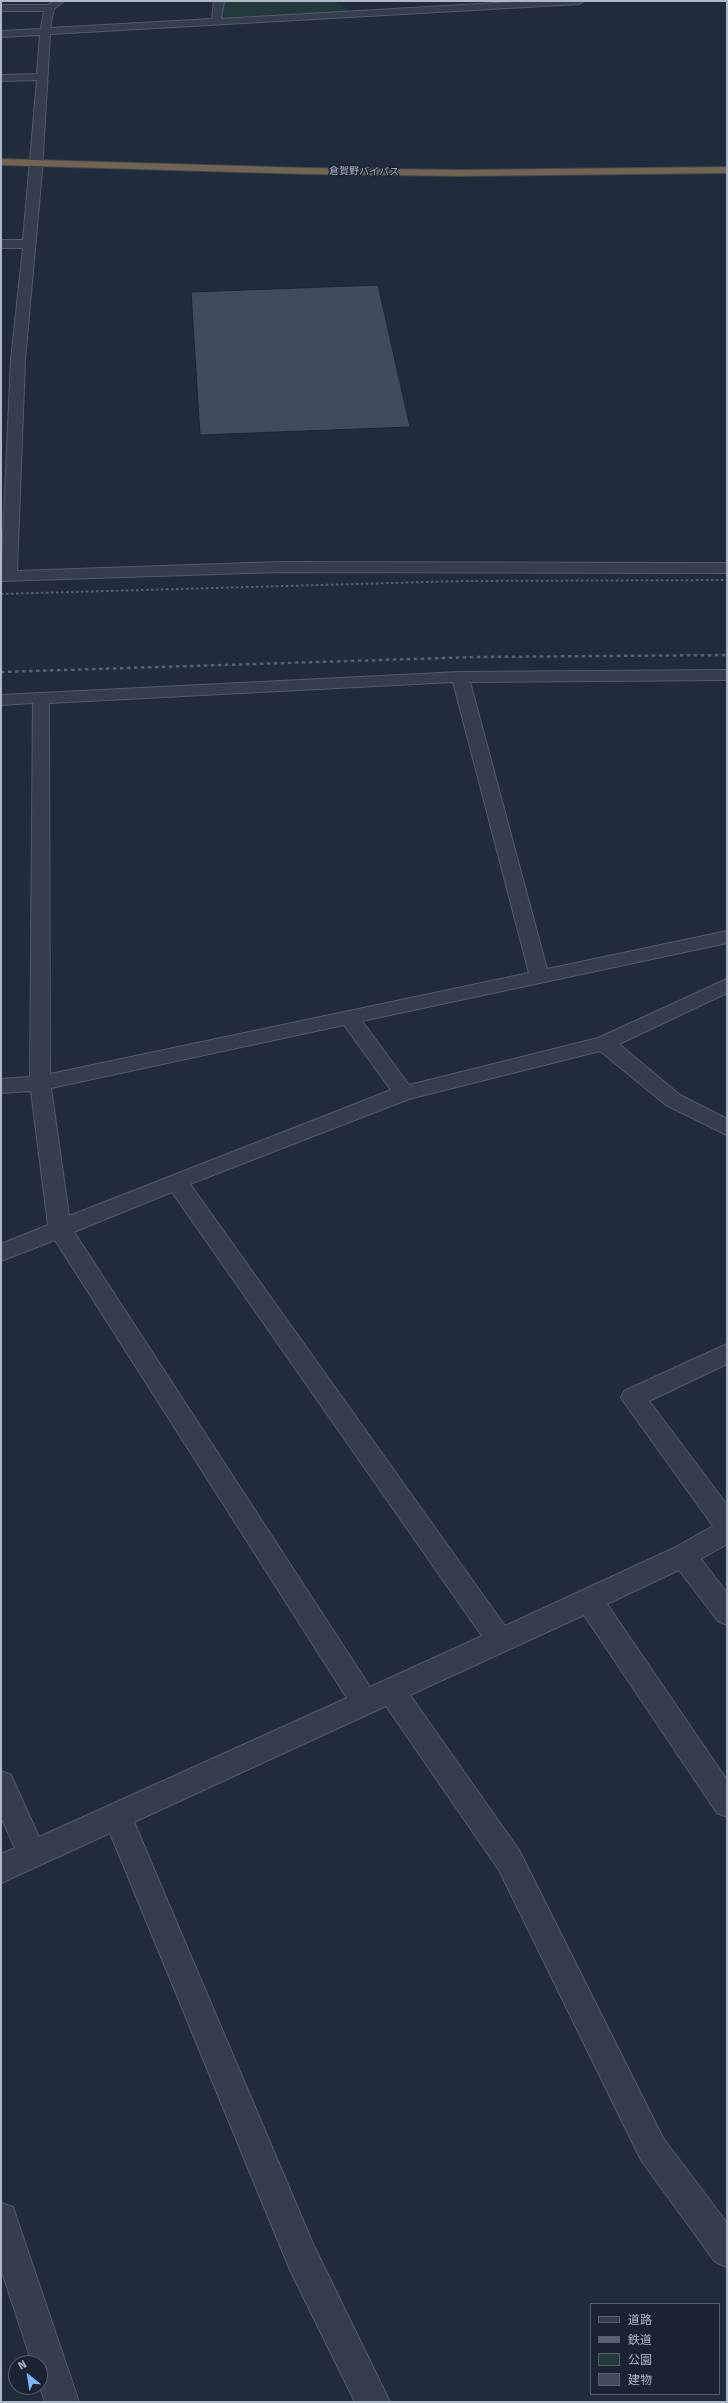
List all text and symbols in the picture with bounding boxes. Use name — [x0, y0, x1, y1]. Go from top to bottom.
street label: 倉賀野バイパス — [329, 165, 399, 179]
legend — [590, 2303, 720, 2395]
text: 道路 — [628, 2313, 652, 2328]
text: 鉄道 — [628, 2333, 652, 2348]
text: 公園 — [628, 2353, 652, 2368]
north arrow — [8, 2355, 48, 2395]
text: N — [16, 2357, 29, 2373]
text: 建物 — [628, 2373, 652, 2388]

